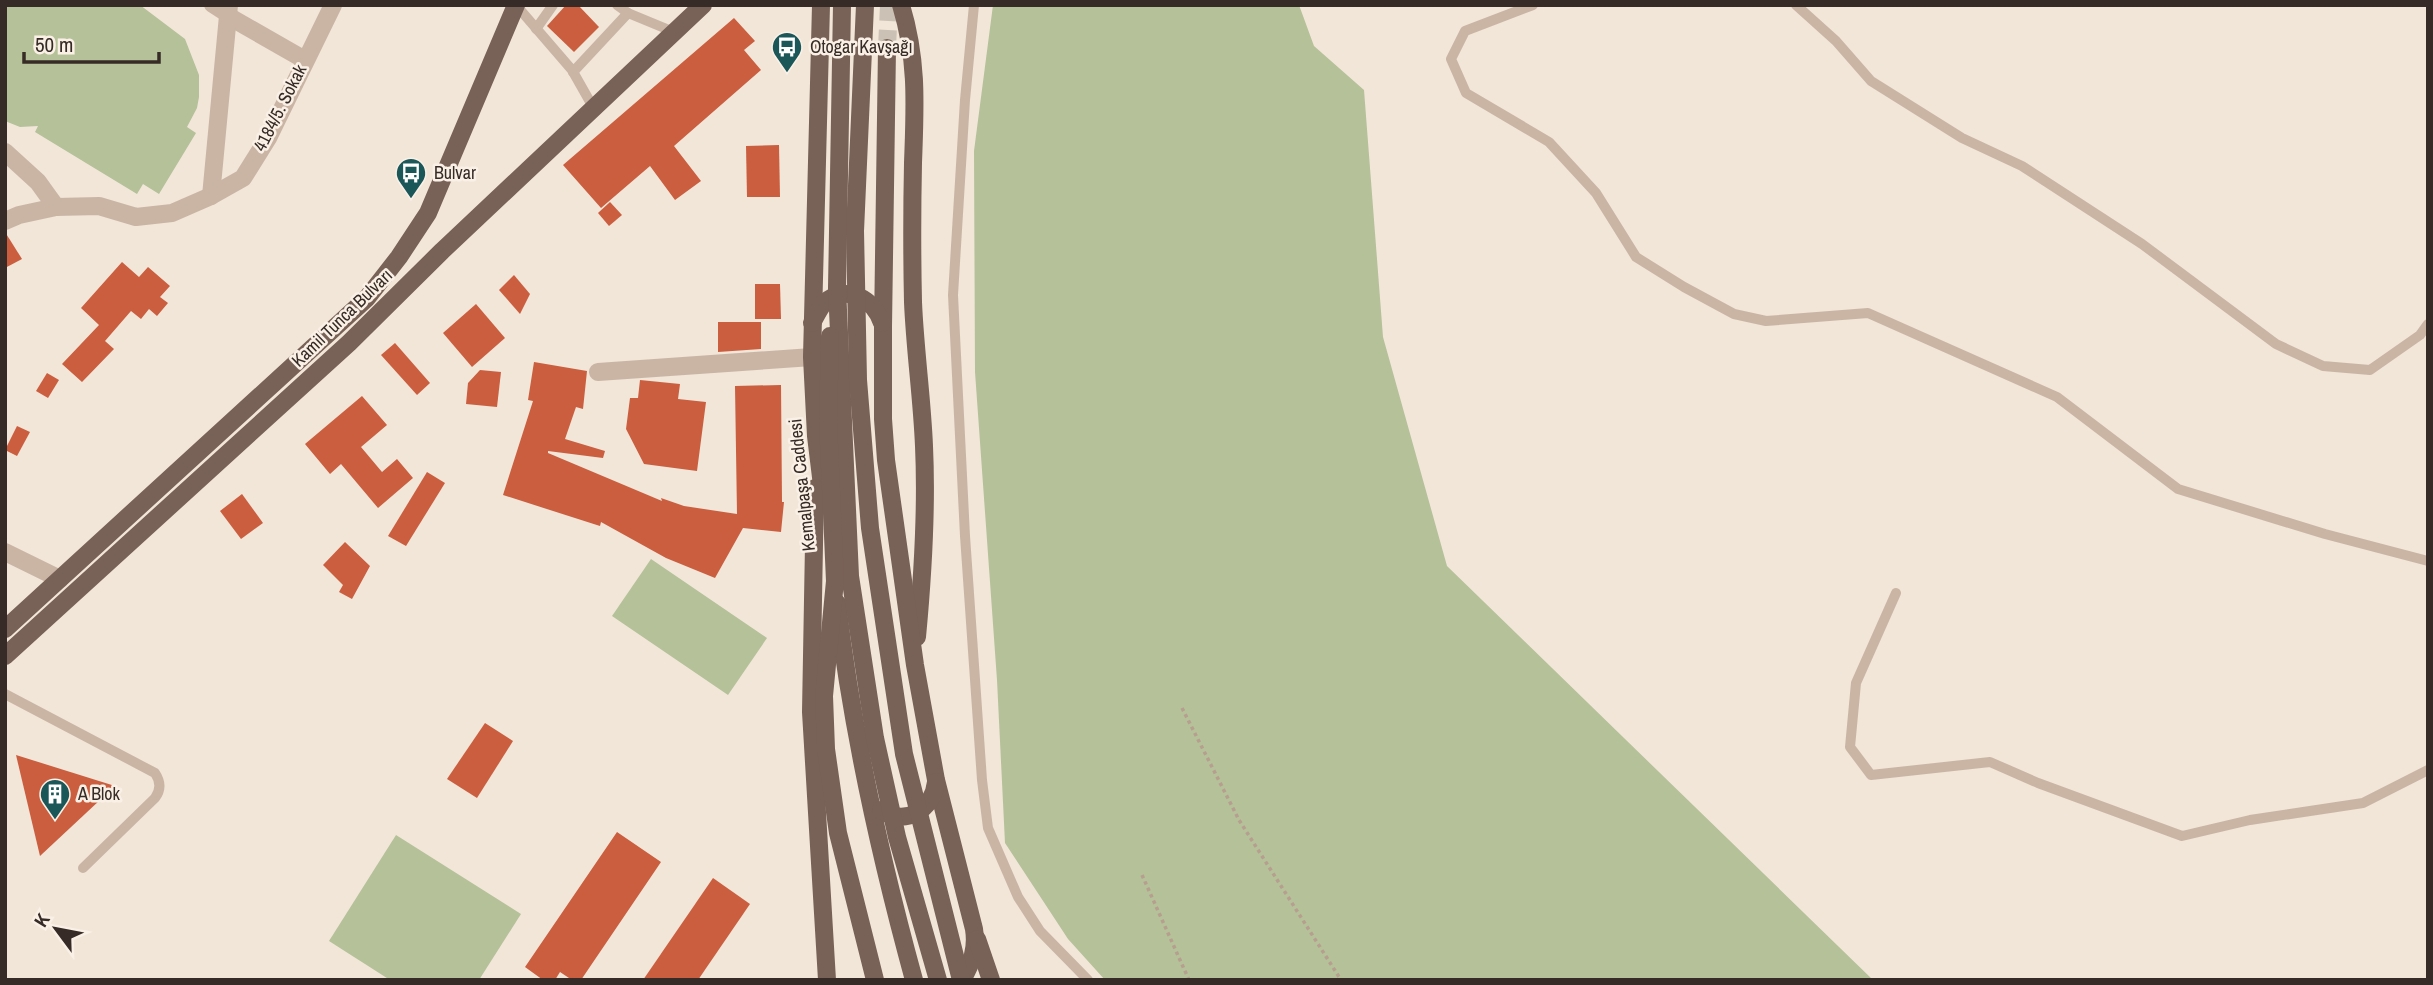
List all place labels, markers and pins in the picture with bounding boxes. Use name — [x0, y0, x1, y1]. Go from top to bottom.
bus stop icon: Otogar Kavşağı — [770, 30, 804, 74]
place label: Otogar Kavşağı — [810, 34, 913, 59]
bus stop icon: Bulvar — [394, 156, 428, 200]
place label: Bulvar — [434, 160, 476, 185]
building icon: A Blok — [38, 777, 72, 821]
place label: A Blok — [77, 781, 120, 806]

